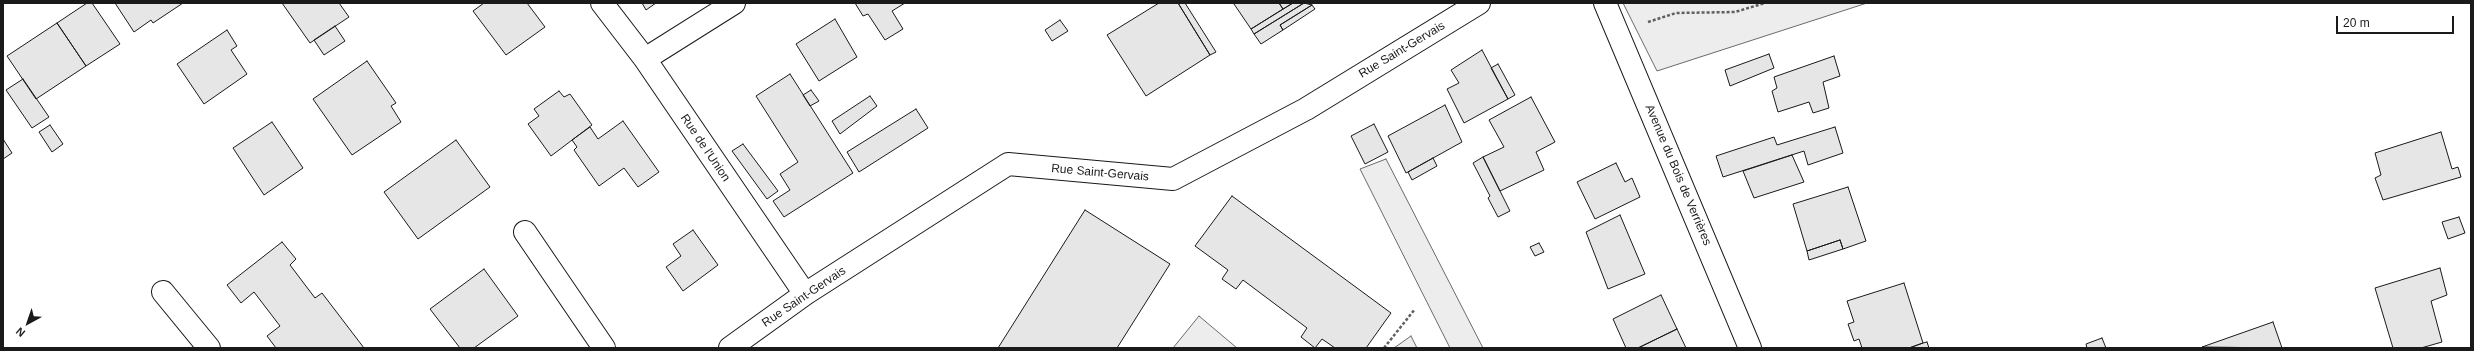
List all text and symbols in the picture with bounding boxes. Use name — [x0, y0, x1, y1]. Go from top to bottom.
scale bar — [2338, 8, 2456, 34]
text: 20 m — [2343, 16, 2370, 30]
street label: Rue Saint-Gervais — [1356, 19, 1448, 81]
street label: Avenue du Bois de Verrières — [1642, 102, 1714, 248]
street label: Rue de l'Union — [677, 112, 733, 184]
street label: Rue Saint-Gervais — [1051, 162, 1149, 184]
street label: Rue Saint-Gervais — [759, 264, 849, 330]
north arrow — [8, 303, 48, 343]
text: N — [13, 325, 27, 339]

